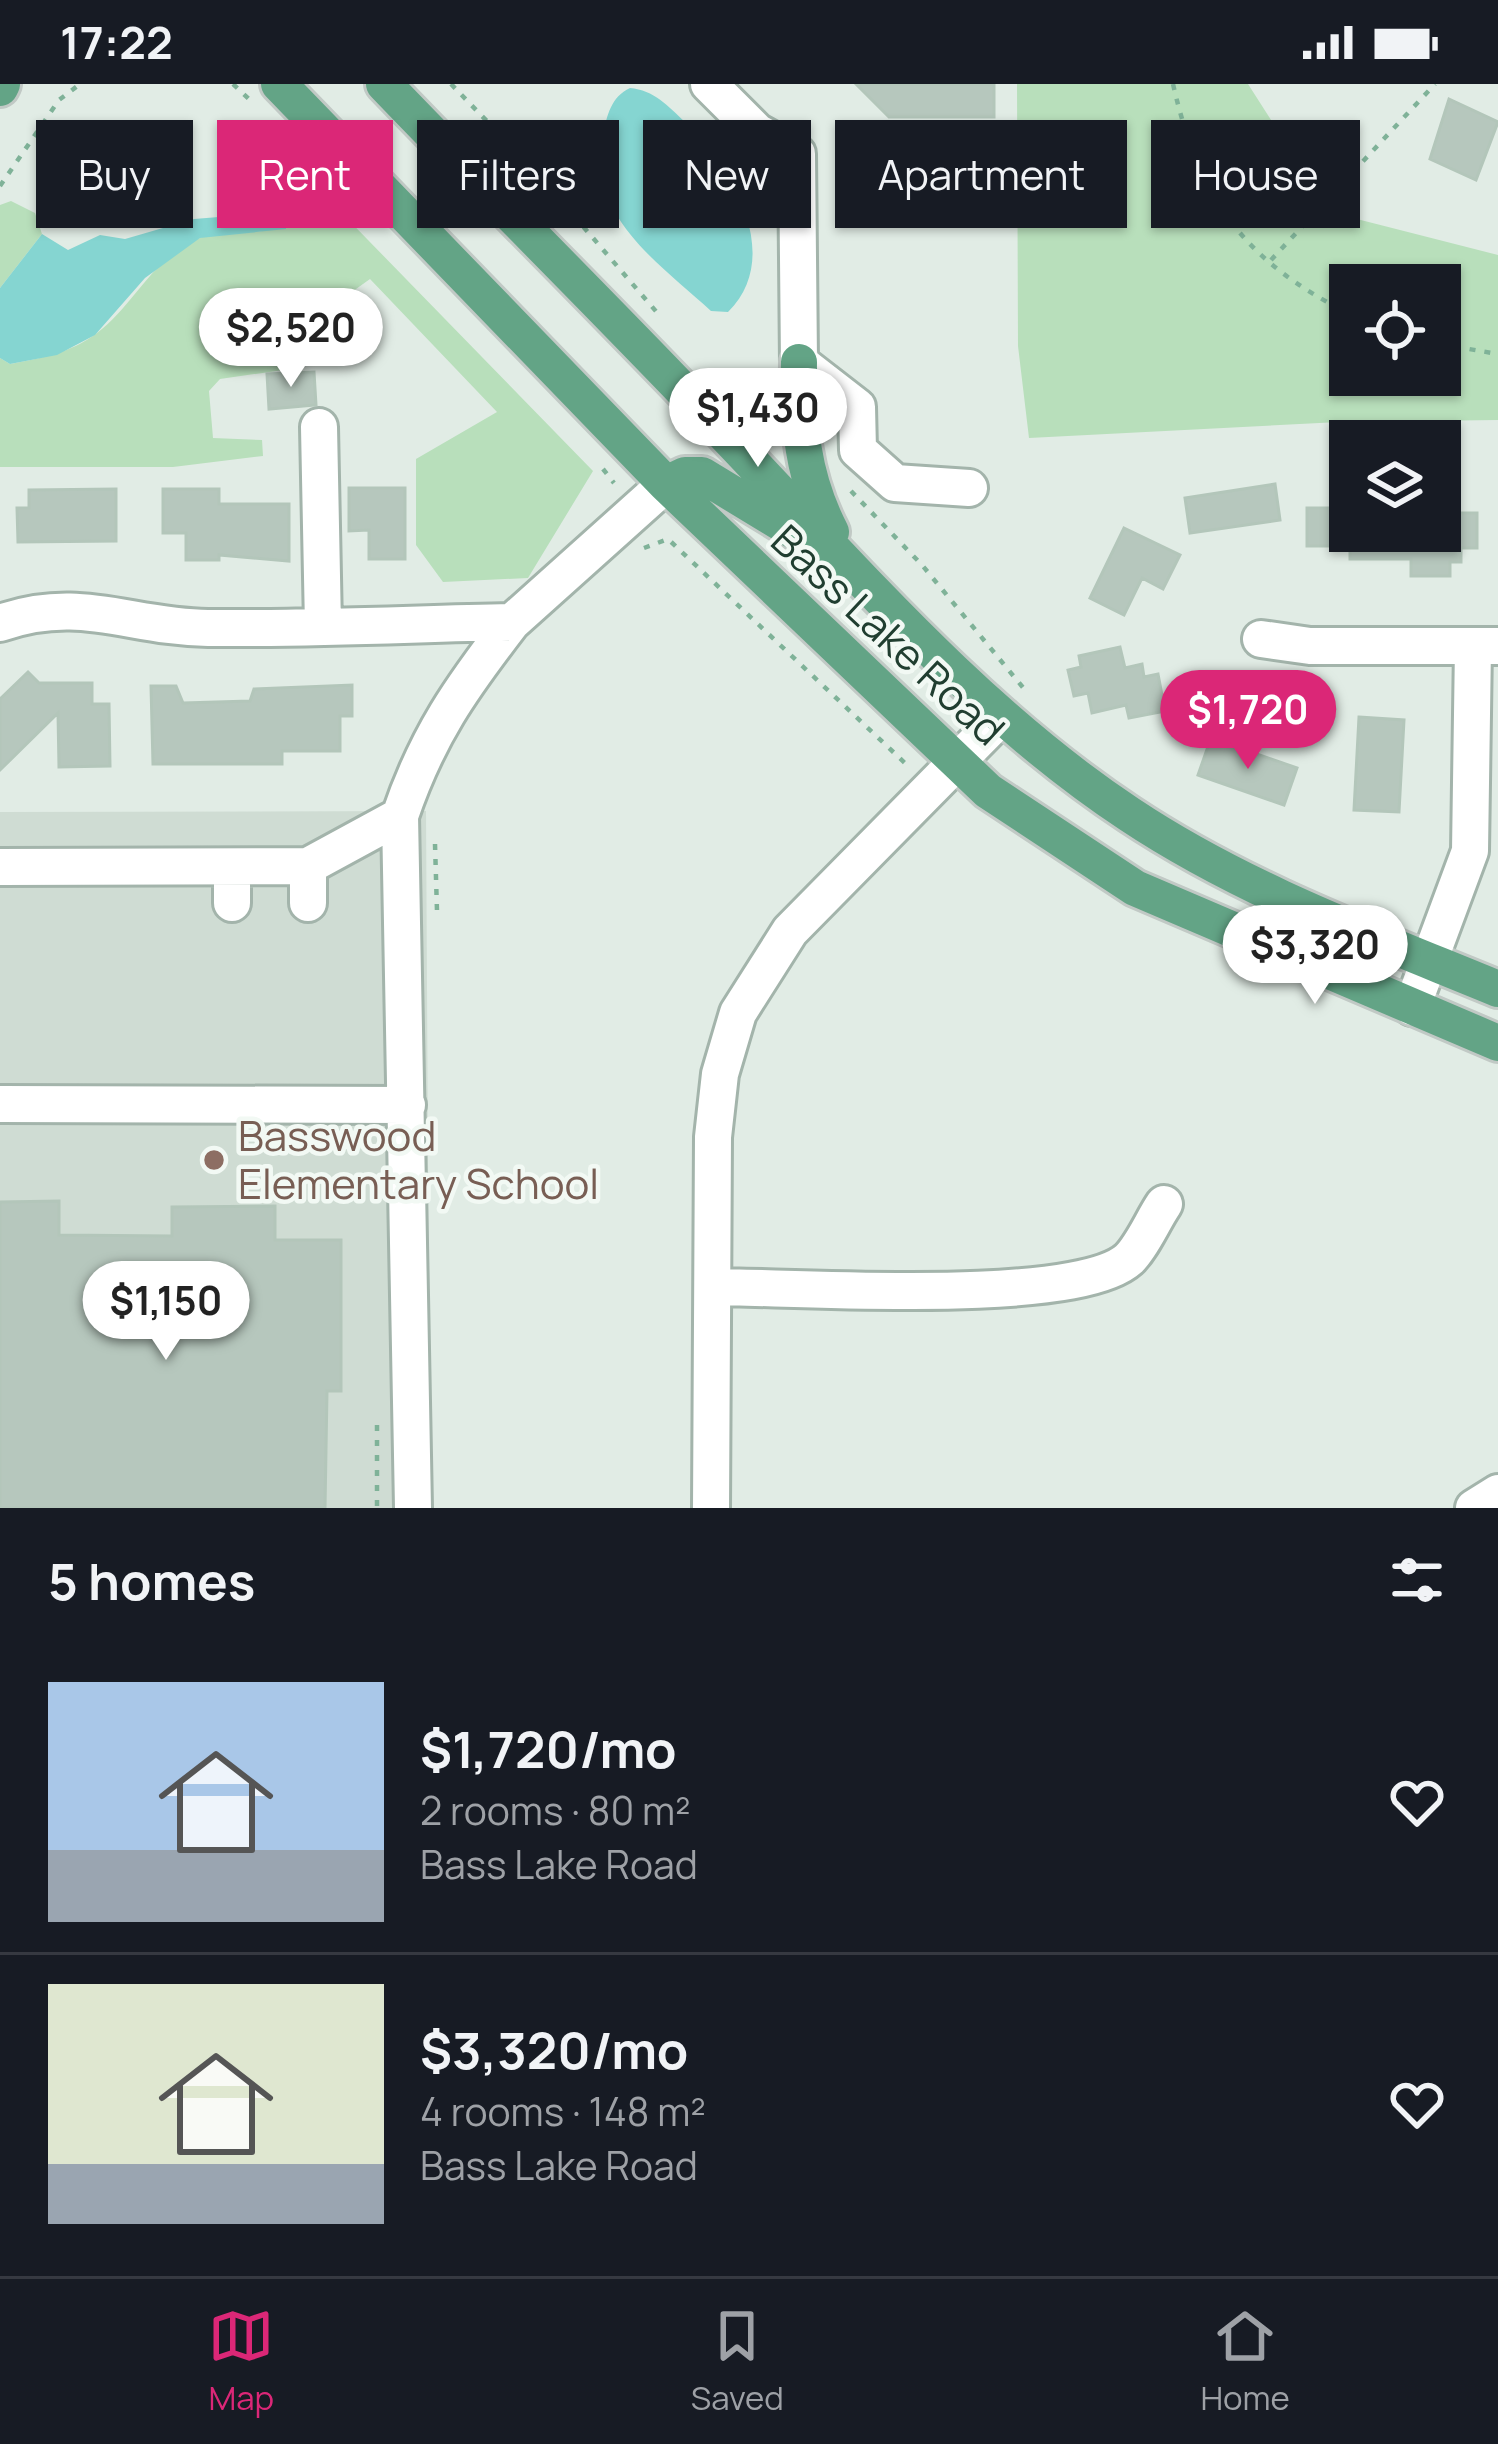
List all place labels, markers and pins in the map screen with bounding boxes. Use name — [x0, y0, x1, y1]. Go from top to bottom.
pin: $2,520 — [193, 288, 389, 390]
pin: $1,430 — [660, 368, 856, 470]
pin: $1,720 — [1150, 670, 1346, 772]
pin: $3,320 — [1217, 905, 1413, 1007]
place label: Basswood Elementary School — [238, 1106, 599, 1212]
marker: Basswood Elementary School — [201, 1147, 227, 1173]
pin: $1,150 — [68, 1261, 264, 1363]

